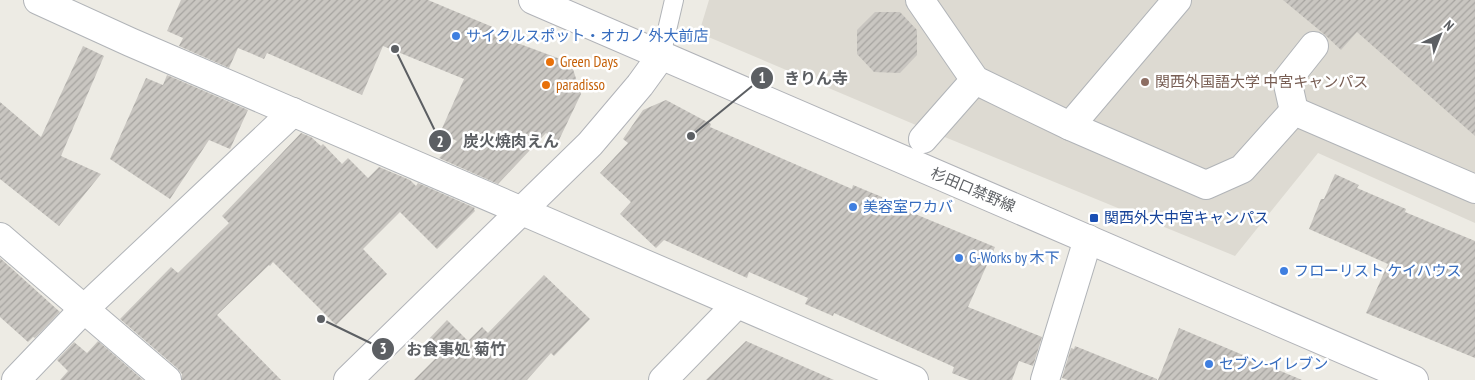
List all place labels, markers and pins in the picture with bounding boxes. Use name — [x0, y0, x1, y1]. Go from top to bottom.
place label: サイクルスポット・オカノ 外大前店 — [466, 26, 708, 45]
marker: サイクルスポット・オカノ 外大前店 — [450, 30, 462, 42]
place label: Green Days — [560, 52, 618, 71]
marker: Green Days — [544, 56, 556, 68]
callout: きりん寺 — [749, 63, 858, 94]
place label: 関西外国語大学 中宮キャンパス — [1155, 72, 1368, 91]
place label: paradisso — [556, 75, 605, 94]
marker: 関西外国語大学 中宮キャンパス — [1139, 76, 1151, 88]
marker: paradisso — [540, 79, 552, 91]
callout: 炭火焼肉えん — [428, 126, 569, 157]
place label: 美容室ワカバ — [863, 197, 953, 216]
marker: 美容室ワカバ — [847, 201, 859, 213]
place label: 関西外大中宮キャンパス — [1104, 208, 1269, 227]
marker: 関西外大中宮キャンパス — [1088, 212, 1100, 224]
place label: G-Works by 木下 — [969, 248, 1060, 267]
marker: G-Works by 木下 — [953, 252, 965, 264]
place label: フローリスト ケイハウス — [1294, 261, 1462, 280]
marker: フローリスト ケイハウス — [1278, 265, 1290, 277]
callout: お食事処 菊竹 — [371, 334, 515, 365]
place label: セブン-イレブン — [1219, 354, 1328, 373]
marker: セブン-イレブン — [1203, 358, 1215, 370]

